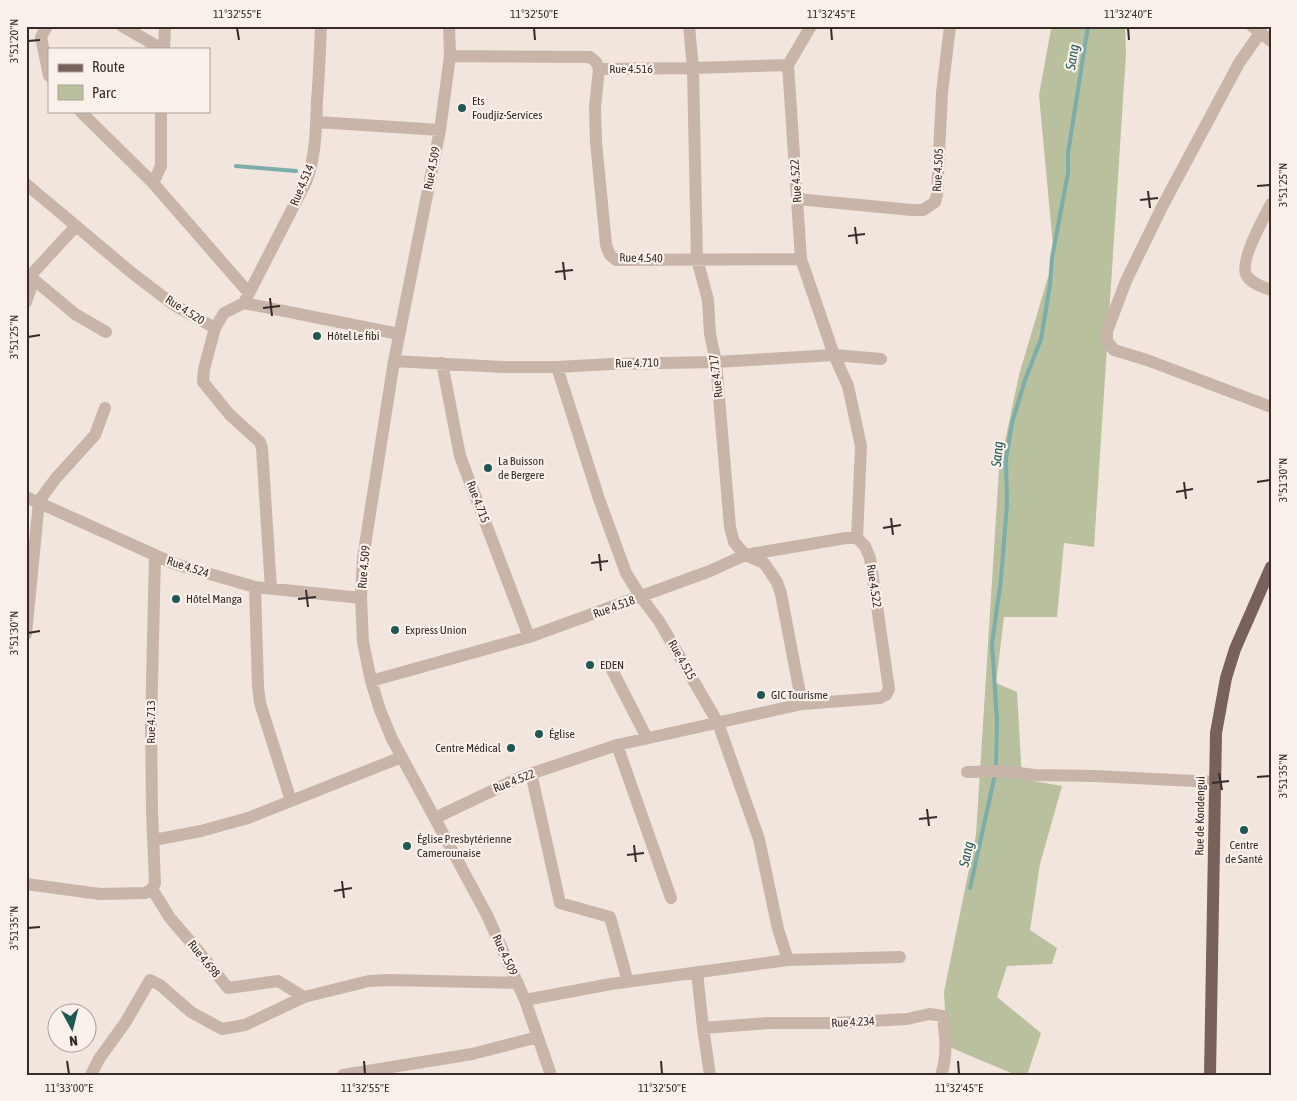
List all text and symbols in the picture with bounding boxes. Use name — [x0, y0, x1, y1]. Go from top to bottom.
text: 11°32'55"E — [213, 7, 261, 21]
text: 11°32'50"E — [510, 7, 558, 21]
text: 11°32'45"E — [807, 7, 855, 21]
text: 11°32'40"E — [1104, 7, 1152, 21]
text: 3°51'20"N — [7, 19, 21, 63]
water label: Sang — [1062, 43, 1082, 72]
legend — [48, 48, 210, 112]
text: Route — [92, 58, 125, 75]
street label: Rue 4.516 — [609, 62, 653, 76]
text: Parc — [92, 84, 116, 101]
place label: Ets Foudjiz-Services — [472, 94, 542, 122]
marker: Ets Foudjiz-Services — [456, 102, 468, 114]
street label: Rue 4.509 — [421, 145, 443, 191]
street label: Rue 4.505 — [930, 148, 946, 192]
street label: Rue 4.522 — [787, 159, 805, 203]
street label: Rue 4.514 — [287, 162, 317, 208]
text: 3°51'25"N — [1276, 163, 1290, 207]
street label: Rue 4.540 — [619, 251, 663, 265]
street label: Rue 4.520 — [163, 293, 207, 328]
text: 3°51'25"N — [7, 315, 21, 359]
place label: Hôtel Le fibi — [327, 329, 379, 343]
marker: Hôtel Le fibi — [311, 330, 323, 342]
street label: Rue 4.717 — [706, 353, 726, 398]
street label: Rue 4.710 — [615, 356, 659, 370]
water label: Sang — [988, 440, 1006, 469]
place label: La Buisson de Bergere — [498, 454, 544, 482]
text: 3°51'30"N — [1276, 458, 1290, 502]
marker: La Buisson de Bergere — [482, 462, 494, 474]
street label: Rue 4.715 — [464, 479, 492, 525]
street label: Rue 4.509 — [355, 544, 373, 589]
street label: Rue 4.524 — [165, 554, 211, 581]
street label: Rue 4.522 — [864, 563, 884, 609]
place label: Hôtel Manga — [186, 592, 242, 606]
marker: Hôtel Manga — [170, 593, 182, 605]
street label: Rue 4.518 — [591, 593, 637, 621]
text: 3°51'30"N — [7, 611, 21, 655]
place label: Express Union — [405, 623, 467, 637]
marker: Express Union — [389, 624, 401, 636]
street label: Rue 4.515 — [665, 638, 699, 682]
place label: EDEN — [600, 658, 624, 672]
marker: EDEN — [584, 659, 596, 671]
place label: GIC Tourisme — [771, 688, 828, 702]
marker: GIC Tourisme — [755, 689, 767, 701]
street label: Rue 4.713 — [144, 700, 158, 744]
place label: Église — [549, 727, 575, 741]
marker: Église — [533, 728, 545, 740]
place label: Centre Médical — [435, 741, 502, 755]
marker: Centre Médical — [505, 742, 517, 754]
text: 3°51'35"N — [1276, 754, 1290, 798]
street label: Rue 4.522 — [491, 766, 537, 796]
street label: Rue de Kondengui — [1192, 776, 1208, 856]
marker: Centre de Santé — [1238, 824, 1250, 836]
place label: Église Presbytérienne Camerounaise — [417, 832, 512, 860]
place label: Centre de Santé — [1225, 838, 1263, 866]
marker: Église Presbytérienne Camerounaise — [401, 840, 413, 852]
water label: Sang — [955, 840, 977, 869]
text: 3°51'35"N — [7, 906, 21, 950]
street label: Rue 4.509 — [489, 932, 521, 978]
street label: Rue 4.698 — [185, 938, 223, 981]
north arrow — [48, 1004, 98, 1054]
street label: Rue 4.234 — [831, 1014, 875, 1030]
text: N — [69, 1032, 79, 1049]
text: 11°33'00"E — [45, 1081, 93, 1095]
text: 11°32'55"E — [341, 1081, 389, 1095]
text: 11°32'50"E — [638, 1081, 686, 1095]
text: 11°32'45"E — [935, 1081, 983, 1095]

